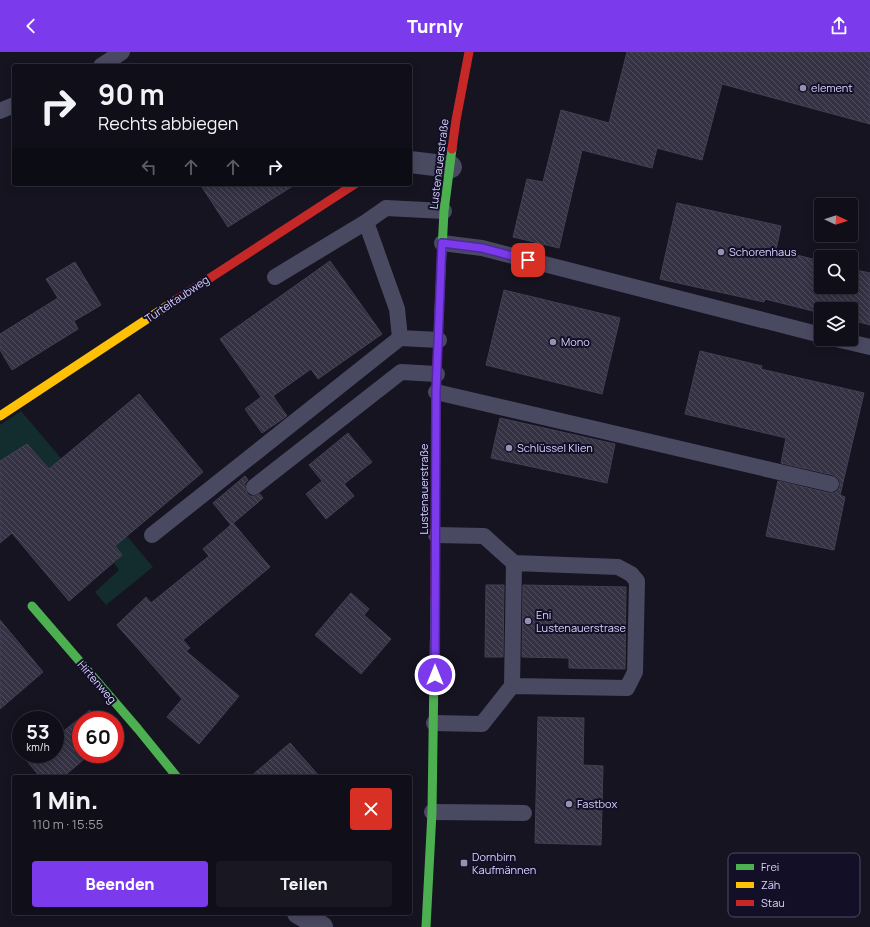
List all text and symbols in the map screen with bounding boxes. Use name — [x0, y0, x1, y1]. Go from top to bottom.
text: Turnly — [407, 14, 463, 38]
icon: back — [20, 15, 42, 37]
icon: share — [828, 15, 850, 37]
text: 90 m — [98, 75, 165, 113]
icon: right — [32, 80, 84, 132]
place label: element — [811, 80, 853, 95]
marker: element — [798, 83, 808, 93]
text: Rechts abbiegen — [98, 111, 238, 135]
street label: Lustenauerstraße — [426, 117, 452, 210]
icon: left — [138, 156, 160, 178]
icon: ahead — [180, 156, 202, 178]
icon: ahead — [222, 156, 244, 178]
icon: right — [264, 156, 286, 178]
north arrow — [814, 198, 858, 242]
map controls — [814, 198, 858, 346]
pin — [511, 243, 545, 277]
place label: Schorenhaus — [729, 244, 797, 259]
marker: Schorenhaus — [716, 247, 726, 257]
icon: arrive — [517, 249, 539, 271]
button: search — [814, 250, 858, 294]
street label: Turteltaubweg — [142, 272, 212, 326]
button: layers — [814, 302, 858, 346]
place label: Mono — [561, 334, 590, 349]
marker: Mono — [548, 337, 558, 347]
place label: Schlüssel Klien — [517, 440, 593, 455]
street label: Lustenauerstraße — [416, 443, 431, 534]
marker: Schlüssel Klien — [504, 443, 514, 453]
place label: Eni Lustenauerstrase — [536, 607, 627, 635]
marker: Eni Lustenauerstrase — [523, 616, 533, 626]
position arrow — [414, 654, 456, 696]
street label: Hirtenweg — [75, 657, 120, 706]
speed limit sign: 60 — [72, 711, 124, 763]
text: 53 — [26, 718, 50, 745]
text: km/h — [26, 740, 50, 754]
text: 1 Min. — [32, 783, 98, 816]
button: close — [350, 788, 392, 830]
place label: Fastbox — [577, 796, 618, 811]
marker: Fastbox — [564, 799, 574, 809]
text: 110 m · 15:55 — [32, 815, 103, 833]
place label: Dornbirn Kaufmännen — [472, 849, 536, 877]
legend — [728, 853, 860, 917]
marker: Dornbirn Kaufmännen — [459, 858, 469, 868]
text: Frei — [761, 859, 779, 874]
button: Beenden — [32, 861, 208, 907]
button: Teilen — [216, 861, 392, 907]
text: Zäh — [761, 877, 780, 892]
text: Stau — [761, 895, 785, 910]

